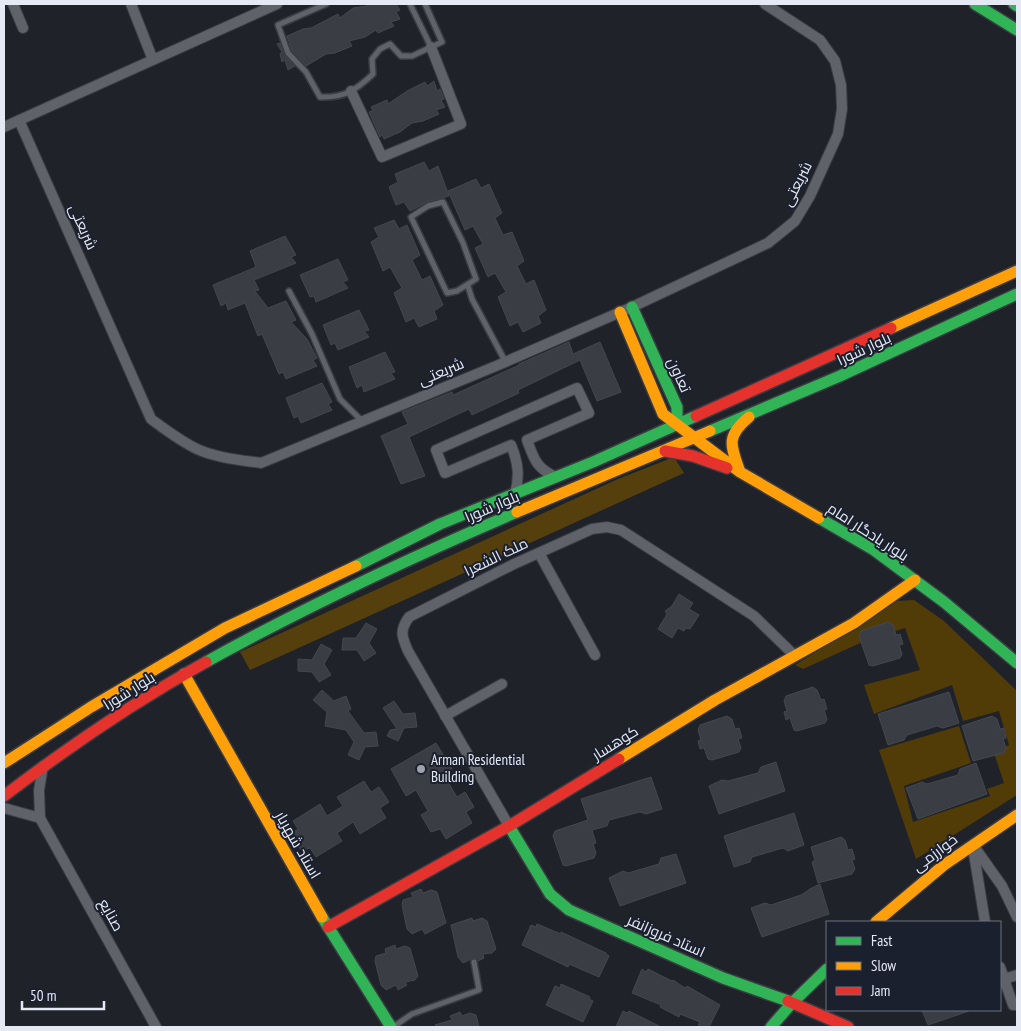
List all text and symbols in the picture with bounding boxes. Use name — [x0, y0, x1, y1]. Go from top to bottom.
street label: شریعتی — [777, 158, 817, 210]
street label: شریعتی — [64, 201, 102, 253]
street label: بلوار شورا — [834, 328, 894, 369]
street label: شریعتی — [415, 353, 467, 391]
street label: تعاون — [663, 354, 695, 396]
street label: بلوار شورا — [462, 487, 522, 527]
street label: بلوار یادگار امام — [823, 498, 913, 566]
street label: ملک الشعرا — [461, 533, 531, 580]
street label: بلوار شورا — [99, 667, 158, 714]
street label: کوهسار — [587, 721, 642, 765]
place label: Arman Residential Building — [431, 750, 526, 786]
marker: Arman Residential Building — [415, 763, 427, 775]
street label: استاد شهریار — [270, 807, 325, 882]
street label: خوارزمی — [908, 829, 962, 877]
street label: صنایع — [93, 895, 128, 935]
street label: استاد فروزانفر — [623, 909, 708, 961]
legend — [826, 921, 1001, 1011]
text: Fast — [871, 931, 892, 950]
text: Slow — [871, 956, 896, 975]
scale bar — [22, 978, 105, 1010]
text: Jam — [870, 981, 890, 1000]
text: 50 m — [30, 986, 56, 1005]

